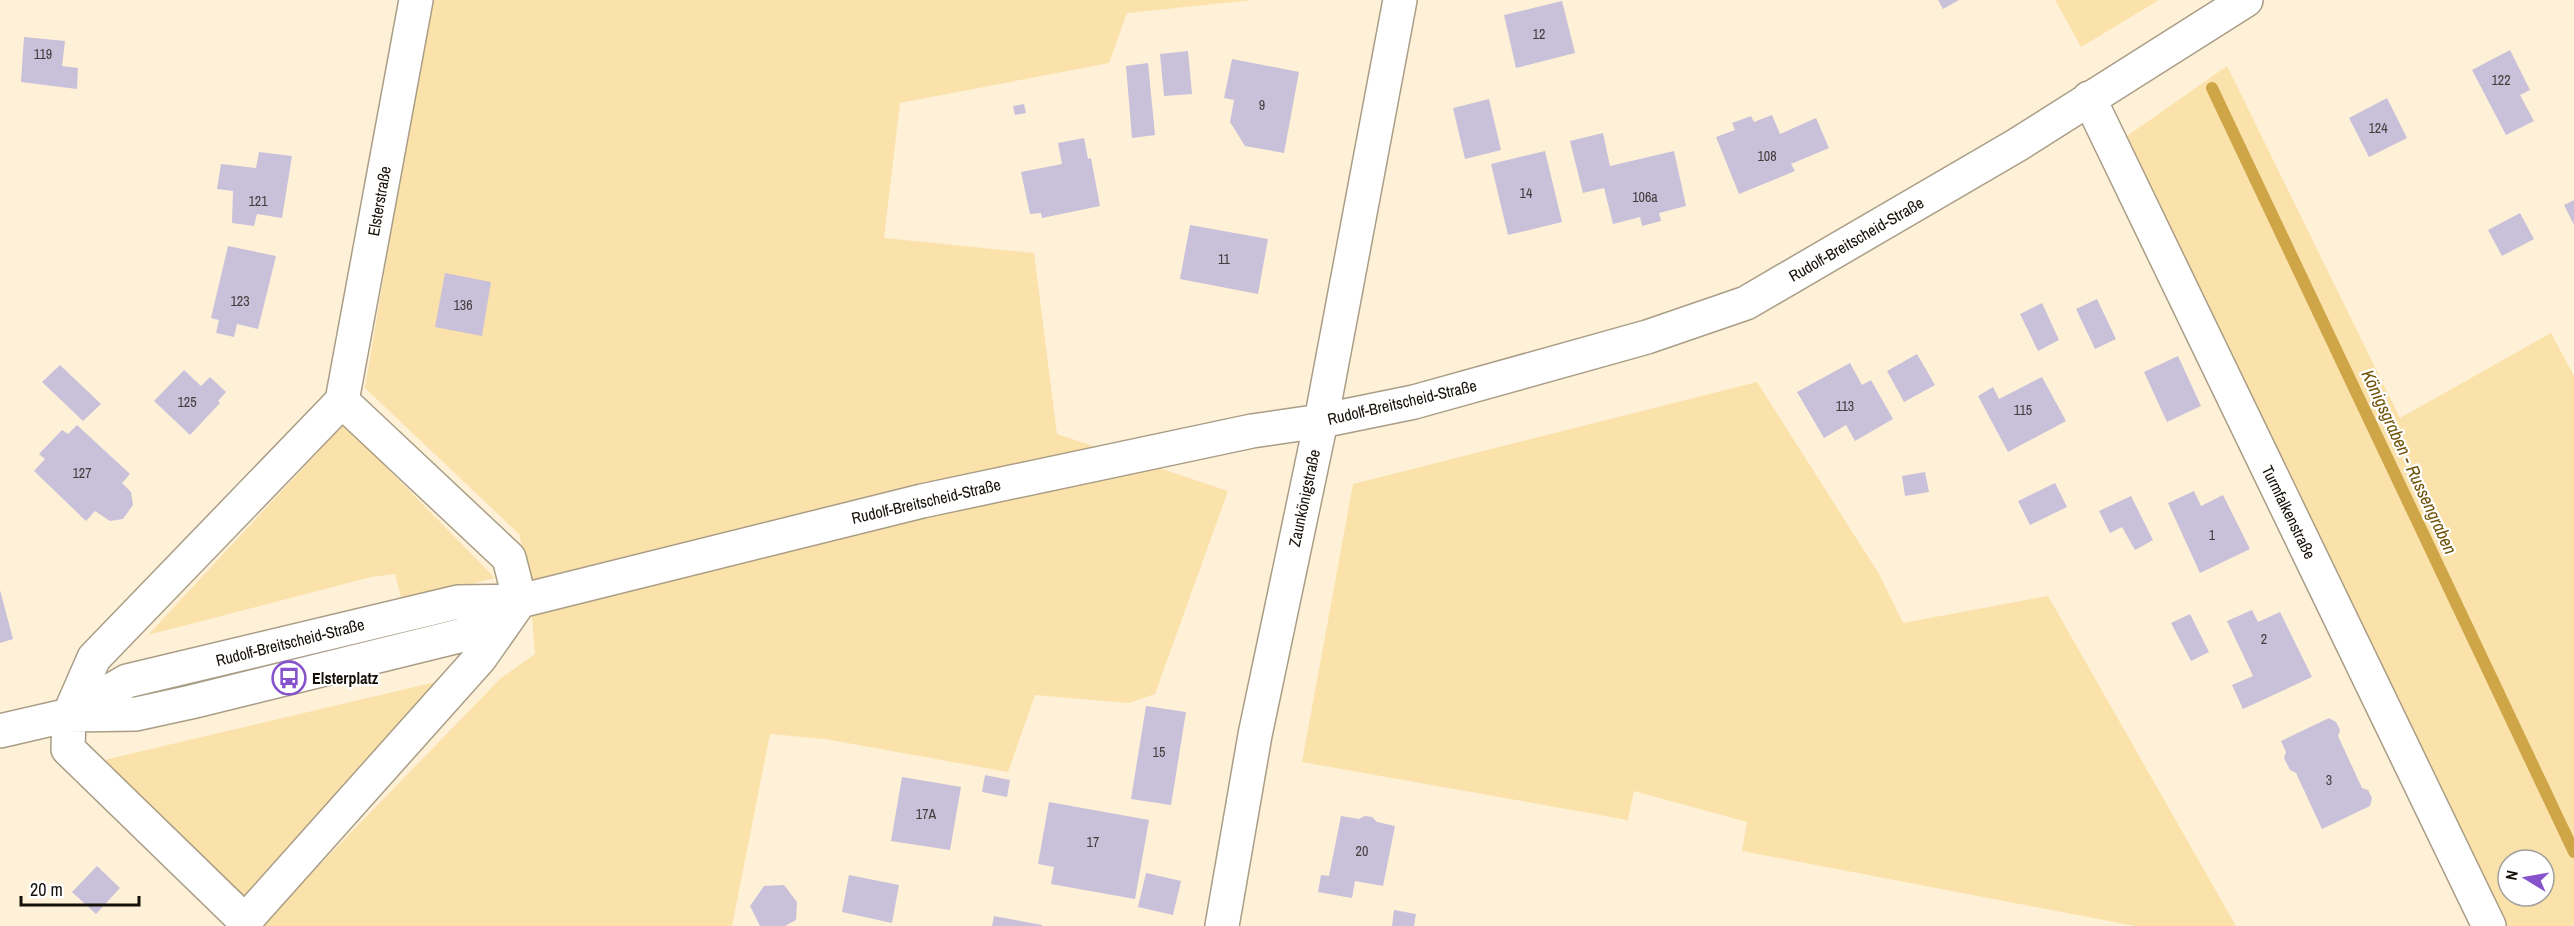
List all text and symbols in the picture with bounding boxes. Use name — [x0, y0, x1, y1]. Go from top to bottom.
house number: 12 — [1533, 25, 1545, 43]
house number: 119 — [34, 45, 52, 63]
house number: 122 — [2491, 71, 2511, 89]
house number: 9 — [1259, 96, 1265, 114]
house number: 124 — [2368, 119, 2388, 137]
house number: 108 — [1757, 147, 1777, 165]
street label: Elsterstraße — [362, 164, 396, 238]
house number: 14 — [1520, 184, 1533, 202]
house number: 106a — [1632, 188, 1658, 206]
street label: Rudolf-Breitscheid-Straße — [1785, 191, 1927, 287]
house number: 121 — [248, 192, 268, 210]
house number: 11 — [1218, 250, 1231, 268]
house number: 123 — [230, 292, 250, 310]
house number: 136 — [453, 296, 473, 314]
water label: Königsgraben - Russengraben — [2356, 365, 2463, 558]
street label: Rudolf-Breitscheid-Straße — [1325, 374, 1479, 430]
house number: 125 — [177, 393, 197, 411]
house number: 113 — [1836, 397, 1854, 415]
house number: 115 — [2014, 401, 2032, 419]
street label: Zaunkönigstraße — [1283, 447, 1325, 549]
street label: Turmfalkenstraße — [2257, 461, 2321, 563]
house number: 127 — [72, 464, 92, 482]
street label: Rudolf-Breitscheid-Straße — [849, 473, 1003, 529]
house number: 1 — [2209, 526, 2216, 544]
street label: Rudolf-Breitscheid-Straße — [213, 613, 367, 671]
house number: 2 — [2261, 630, 2267, 648]
bus stop icon: Elsterplatz — [271, 660, 307, 696]
place label: Elsterplatz — [312, 667, 379, 689]
house number: 15 — [1153, 743, 1165, 761]
house number: 3 — [2326, 771, 2332, 789]
house number: 17A — [916, 805, 937, 823]
house number: 17 — [1087, 833, 1099, 851]
house number: 20 — [1356, 842, 1368, 860]
north arrow — [2496, 848, 2556, 908]
text: N — [2500, 868, 2523, 882]
scale bar — [21, 869, 140, 907]
text: 20 m — [30, 877, 63, 902]

